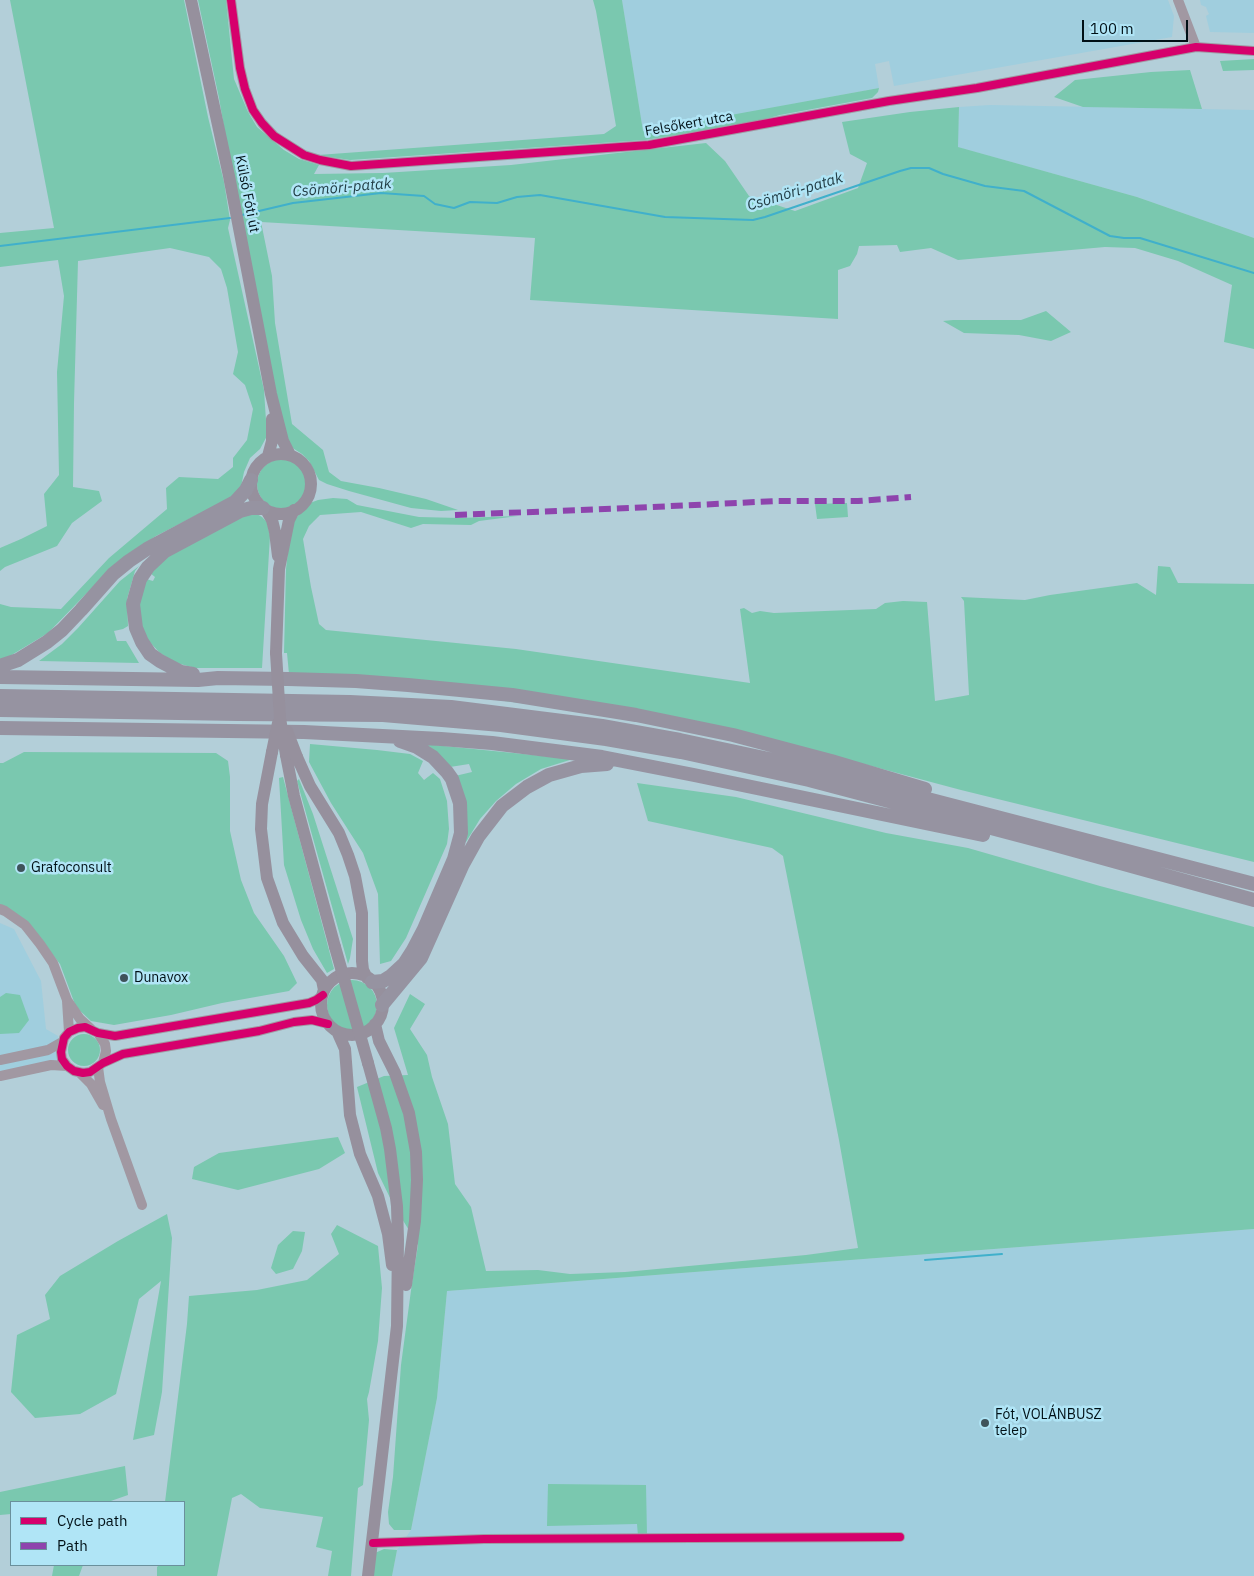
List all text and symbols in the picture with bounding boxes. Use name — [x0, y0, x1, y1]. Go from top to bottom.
scale bar — [1084, 10, 1190, 42]
text: 100 m — [1090, 19, 1134, 38]
street label: Felsőkert utca — [644, 108, 734, 140]
street label: Külső Fóti út — [231, 154, 263, 234]
water label: Csömöri-patak — [745, 169, 845, 215]
water label: Csömöri-patak — [292, 175, 392, 201]
place label: Grafoconsult — [31, 860, 112, 876]
marker: Grafoconsult — [15, 862, 27, 874]
place label: Dunavox — [134, 970, 188, 986]
marker: Dunavox — [118, 972, 130, 984]
place label: Fót, VOLÁNBUSZ telep — [995, 1407, 1102, 1440]
marker: Fót, VOLÁNBUSZ telep — [979, 1417, 991, 1429]
legend — [10, 1501, 185, 1566]
text: Cycle path — [57, 1511, 128, 1530]
text: Path — [57, 1536, 88, 1555]

